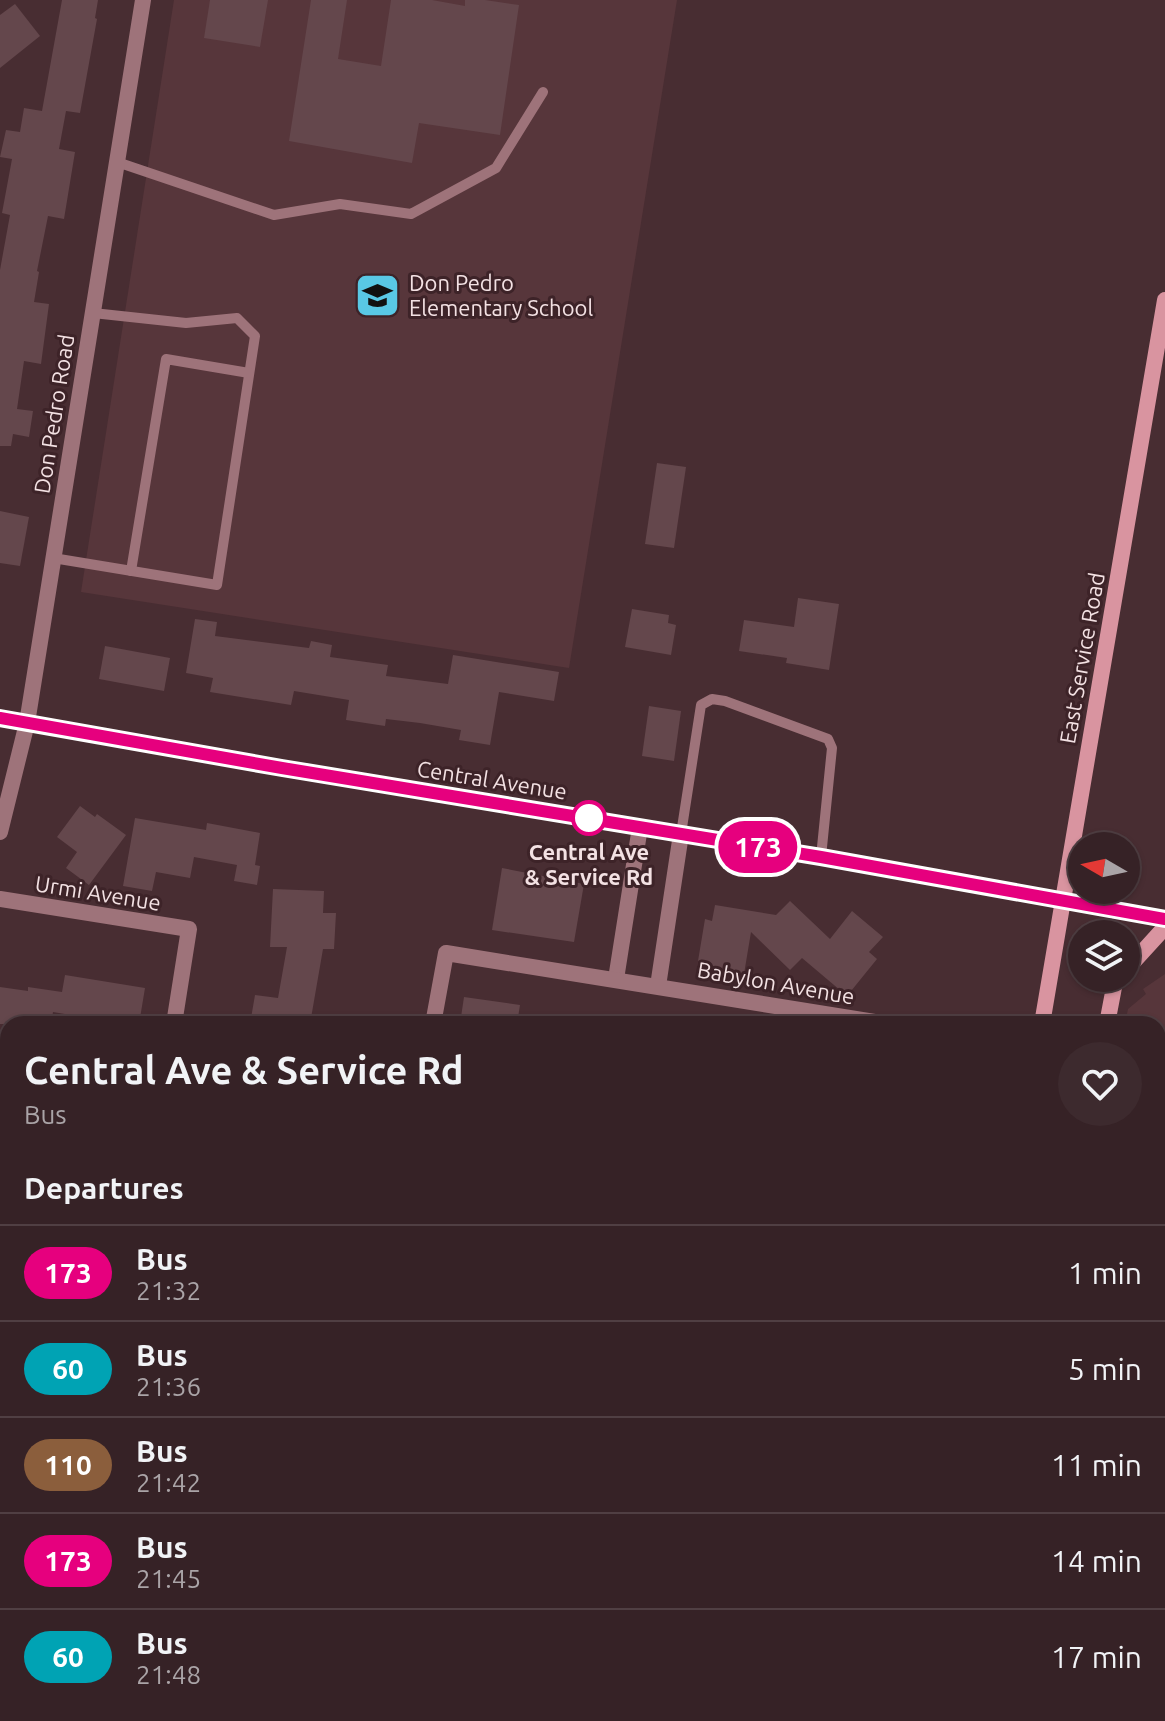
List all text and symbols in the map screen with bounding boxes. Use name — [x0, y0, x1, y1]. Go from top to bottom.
place label: Don Pedro Elementary School — [409, 270, 593, 320]
school or university icon: Don Pedro Elementary School — [354, 272, 402, 320]
street label: Don Pedro Road — [29, 333, 78, 495]
street label: East Service Road — [1054, 570, 1109, 746]
street label: Central Avenue — [415, 755, 569, 804]
marker: Central Ave & Service Rd — [572, 801, 606, 835]
line badge: 173 — [712, 821, 804, 873]
text: 173 — [734, 831, 782, 862]
north arrow — [1068, 832, 1140, 904]
map controls — [1068, 832, 1140, 992]
place label: Central Ave & Service Rd — [525, 839, 653, 889]
street label: Urmi Avenue — [33, 870, 163, 915]
button: layers — [1068, 920, 1140, 992]
street label: Babylon Avenue — [696, 956, 857, 1009]
button: heart — [1058, 1042, 1142, 1126]
text: Central Ave & Service Rd — [24, 1049, 463, 1091]
text: Bus — [24, 1100, 67, 1129]
text: Departures — [24, 1171, 184, 1205]
text: Bus — [136, 1242, 188, 1276]
text: 1 min — [1068, 1256, 1142, 1290]
text: 173 — [44, 1257, 92, 1288]
text: 21:32 — [136, 1276, 201, 1305]
text: Bus — [136, 1338, 188, 1372]
text: 5 min — [1068, 1352, 1142, 1386]
text: 60 — [52, 1353, 84, 1384]
text: 21:36 — [136, 1372, 201, 1401]
text: Bus — [136, 1434, 188, 1468]
text: 11 min — [1051, 1448, 1142, 1482]
text: 110 — [44, 1449, 92, 1480]
text: 21:42 — [136, 1468, 201, 1497]
text: Bus — [136, 1530, 188, 1564]
text: 14 min — [1051, 1544, 1142, 1578]
text: 173 — [44, 1545, 92, 1576]
text: 21:45 — [136, 1564, 201, 1593]
text: Bus — [136, 1626, 188, 1660]
text: 17 min — [1051, 1640, 1142, 1674]
text: 60 — [52, 1641, 84, 1672]
text: 21:48 — [136, 1660, 201, 1689]

